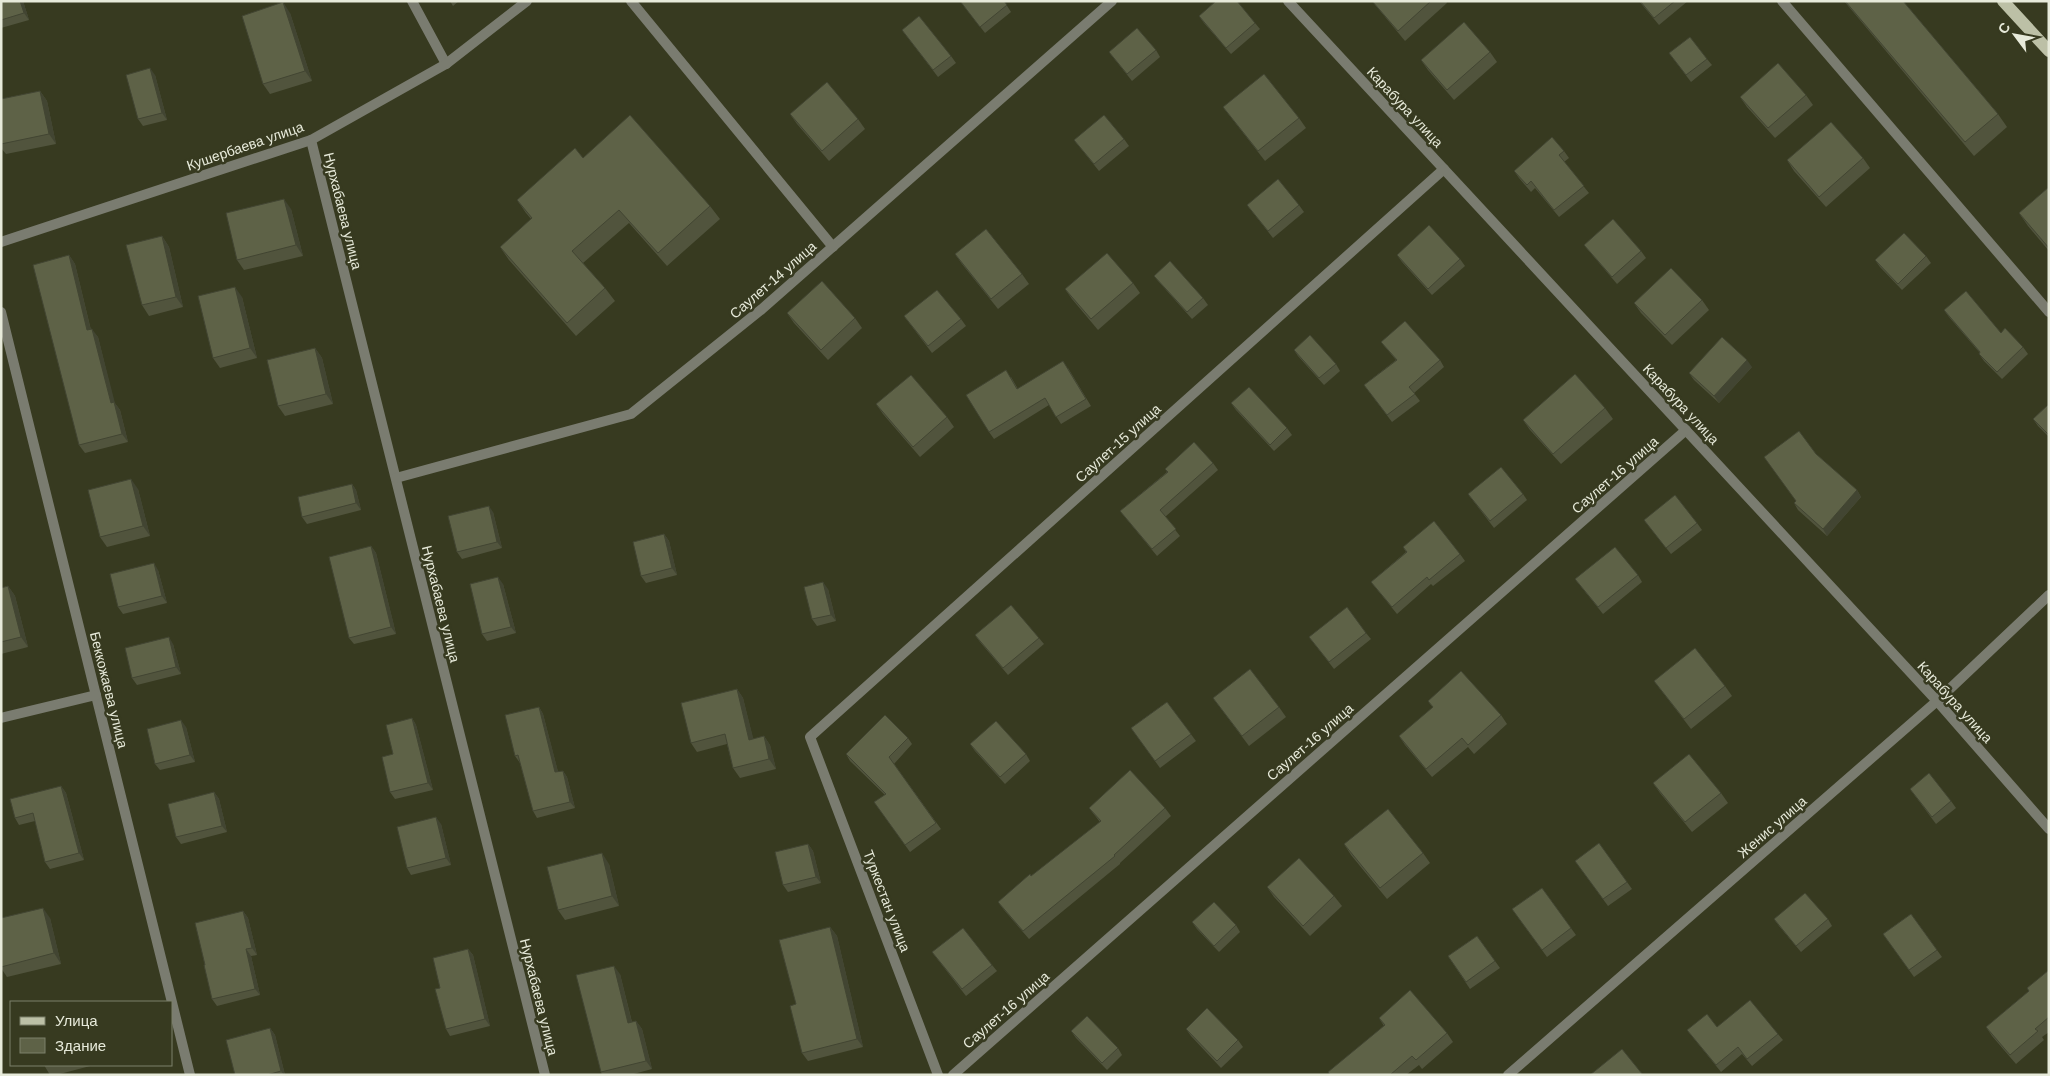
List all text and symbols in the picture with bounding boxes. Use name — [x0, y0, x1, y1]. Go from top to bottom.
north arrow — [1990, 10, 2040, 60]
text: С — [1995, 20, 2013, 37]
street label: Карабура улица — [1364, 64, 1446, 151]
street label: Кушербаева улица — [184, 118, 306, 174]
street label: Нурхабаева улица — [321, 151, 365, 271]
street label: Саулет-14 улица — [727, 238, 820, 322]
street label: Карабура улица — [1640, 361, 1722, 448]
street label: Саулет-15 улица — [1072, 400, 1164, 485]
street label: Саулет-16 улица — [1569, 433, 1662, 517]
street label: Нурхабаева улица — [419, 544, 463, 664]
street label: Беккожаева улица — [87, 630, 131, 750]
street label: Карабура улица — [1914, 658, 1996, 746]
street label: Саулет-16 улица — [1264, 700, 1357, 784]
street label: Женис улица — [1734, 793, 1810, 861]
street label: Туркестан улица — [860, 848, 914, 954]
street label: Нурхабаева улица — [517, 937, 561, 1057]
street label: Саулет-16 улица — [960, 968, 1053, 1052]
legend — [10, 1001, 172, 1066]
text: Улица — [55, 1012, 98, 1029]
text: Здание — [55, 1037, 106, 1054]

